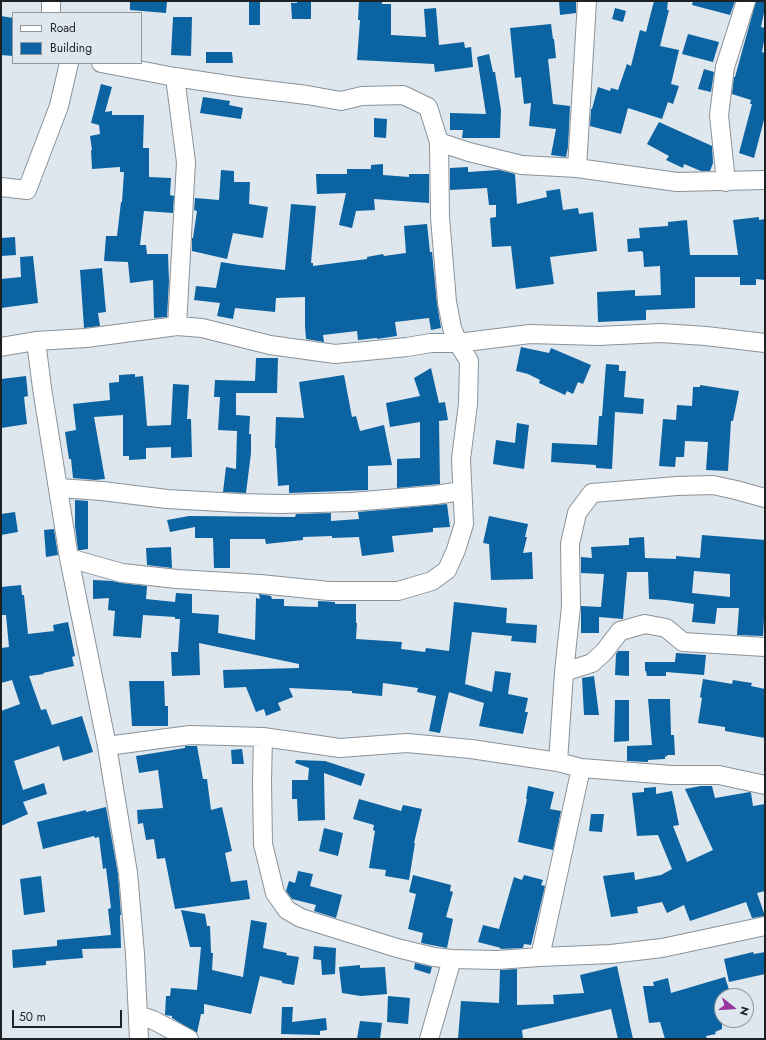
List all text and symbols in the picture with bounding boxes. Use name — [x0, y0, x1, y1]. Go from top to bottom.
legend — [12, 12, 142, 64]
text: Road — [50, 19, 76, 37]
text: Building — [50, 39, 92, 57]
north arrow — [714, 988, 754, 1028]
scale bar — [14, 1002, 124, 1028]
text: N — [736, 1005, 753, 1018]
text: 50 m — [19, 1008, 46, 1026]

